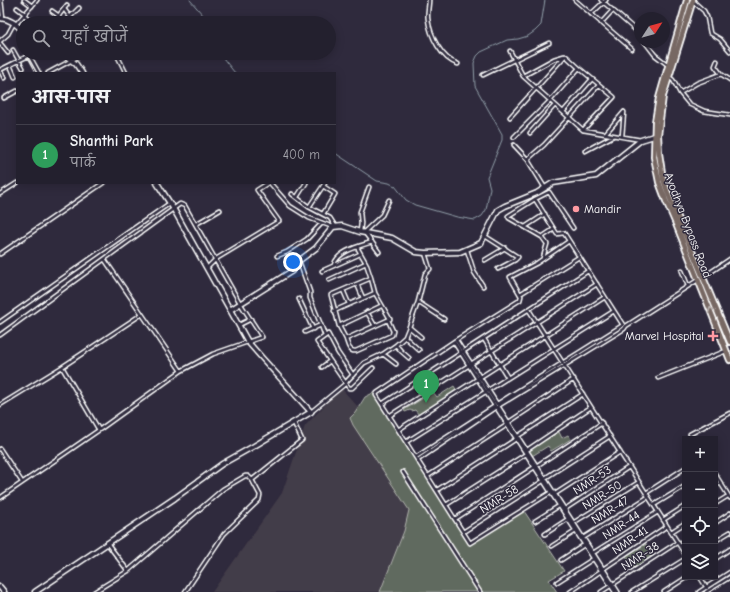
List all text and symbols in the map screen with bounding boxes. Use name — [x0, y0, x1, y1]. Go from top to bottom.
north arrow — [634, 12, 670, 48]
search box — [16, 16, 336, 60]
icon: search — [30, 27, 52, 49]
text: यहाँ खोजें — [62, 28, 128, 46]
text: आस-पास — [32, 88, 110, 107]
text: Shanthi Park — [70, 132, 153, 150]
text: 1 — [42, 147, 48, 162]
text: 400 m — [283, 147, 320, 162]
text: पार्क — [70, 155, 96, 170]
street label: Ayodhya Bypass Road — [661, 170, 715, 280]
place label: Mandir — [584, 202, 621, 216]
marker: Mandir — [571, 204, 581, 214]
your location — [283, 252, 303, 272]
one-way arrow — [707, 307, 715, 314]
place label: Marvel Hospital — [625, 329, 704, 343]
marker: Marvel Hospital — [707, 330, 719, 342]
pin: 1 — [413, 370, 439, 403]
map controls — [682, 436, 718, 580]
button: + — [682, 436, 718, 472]
street label: NMR-53 — [570, 463, 614, 497]
button: − — [682, 472, 718, 508]
street label: NMR-50 — [580, 477, 624, 513]
street label: NMR-58 — [477, 482, 521, 516]
street label: NMR-47 — [589, 493, 632, 527]
street label: NMR-44 — [600, 508, 642, 542]
button: locate — [682, 508, 718, 544]
street label: NMR-41 — [609, 523, 651, 557]
street label: NMR-38 — [618, 539, 662, 573]
button: layers — [682, 544, 718, 580]

